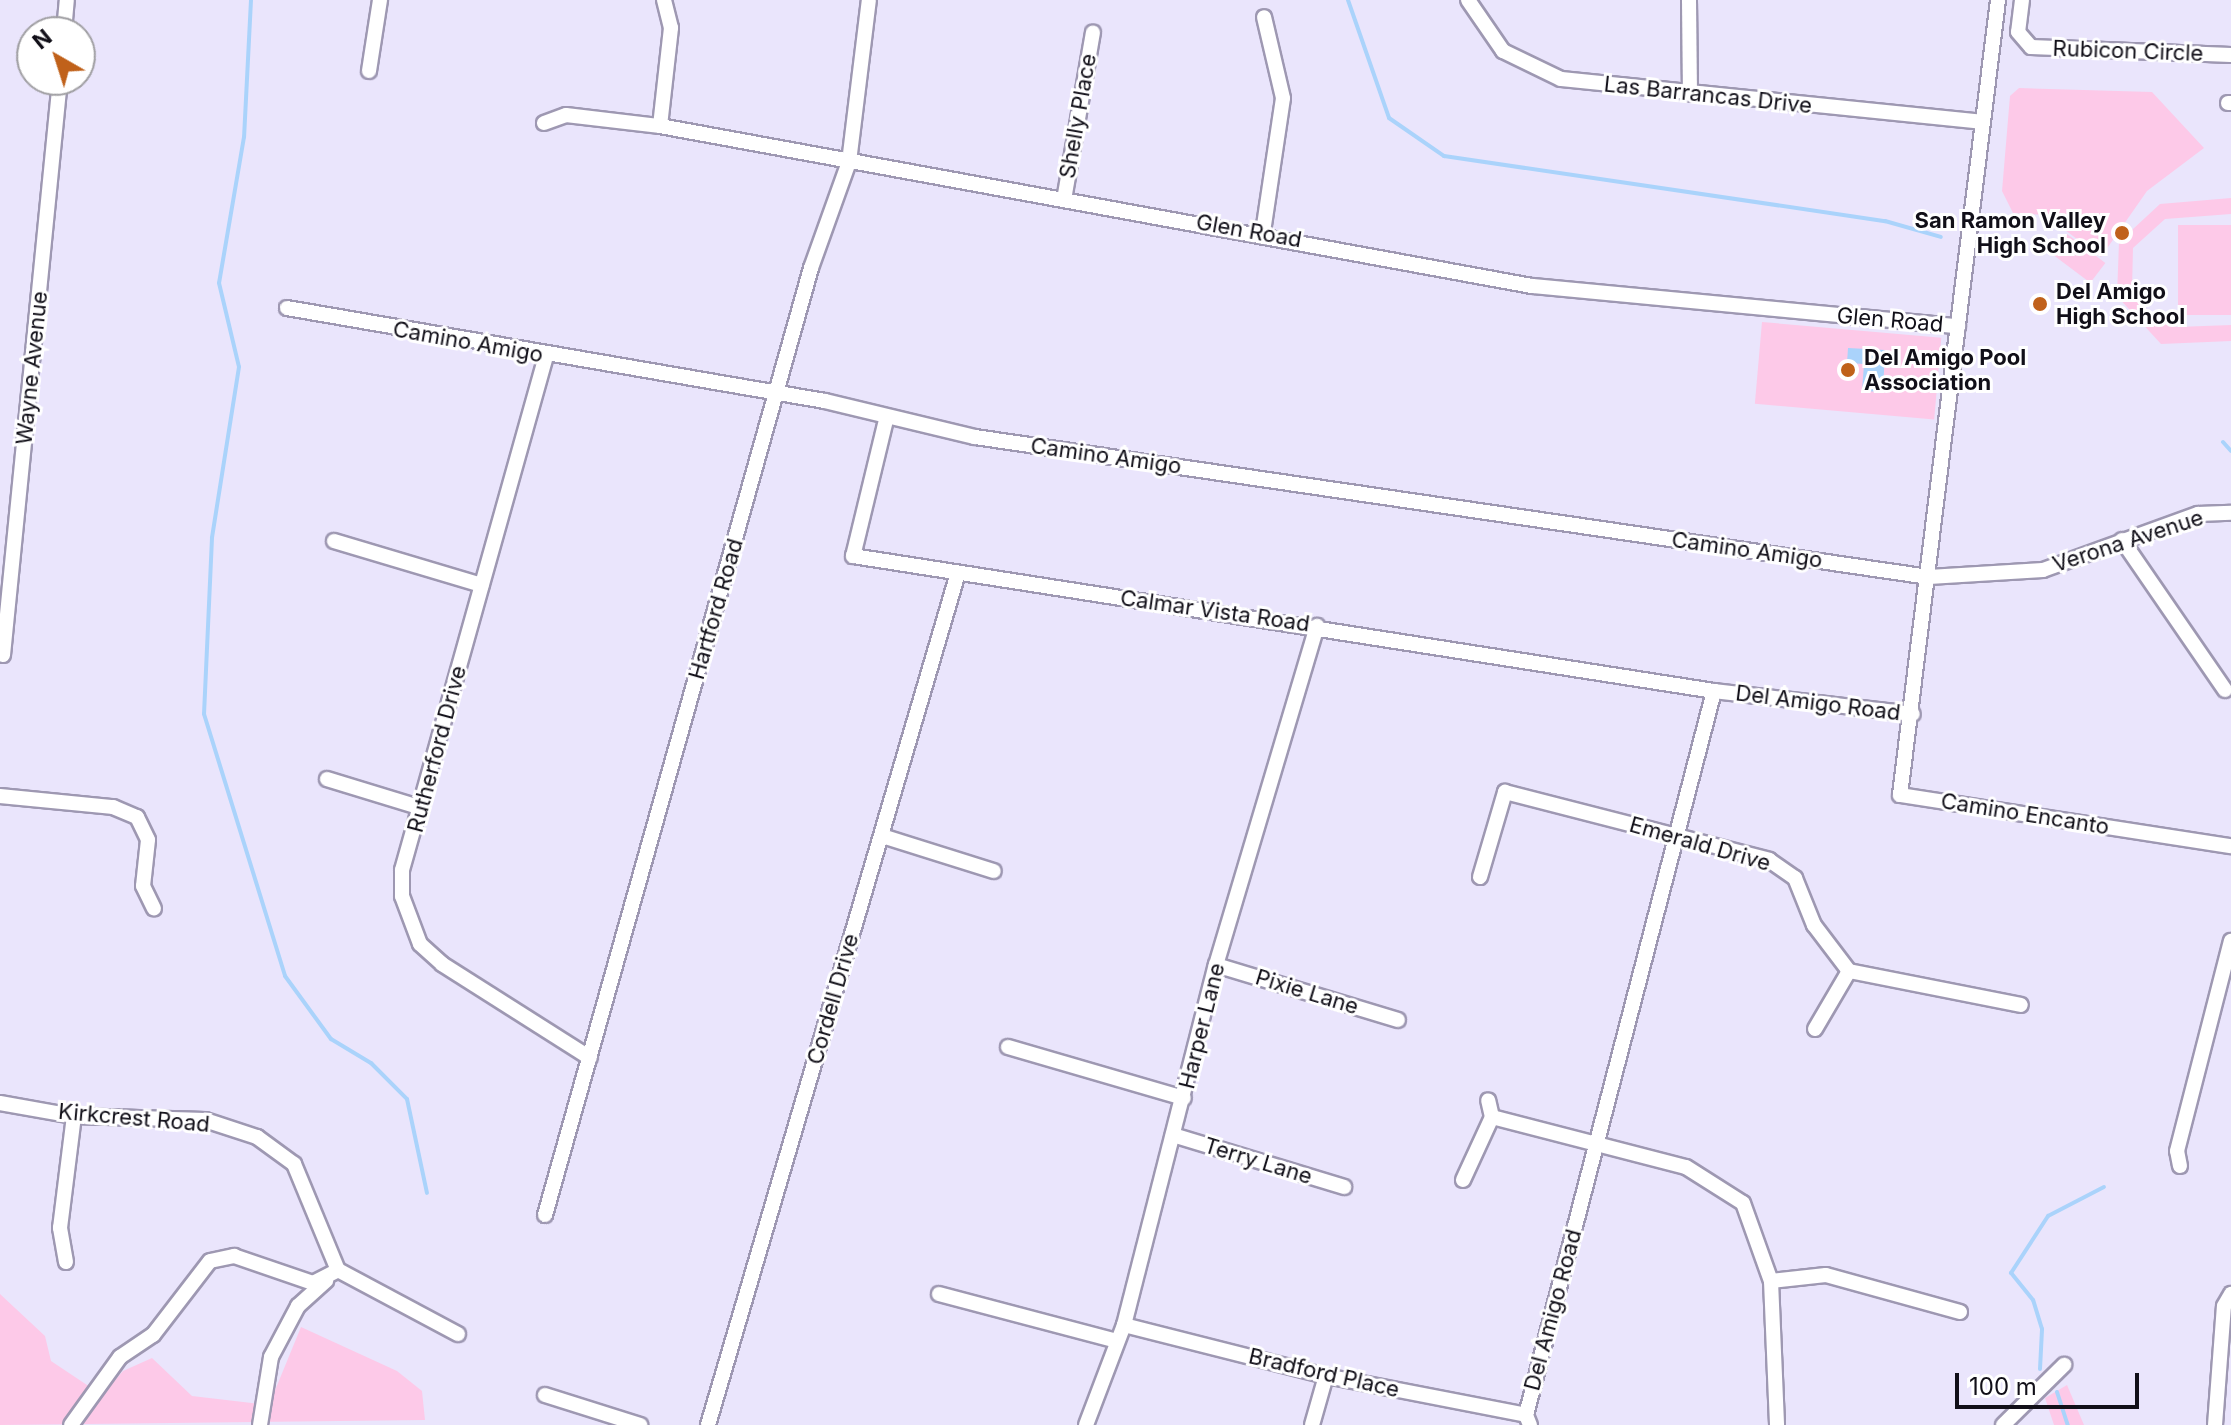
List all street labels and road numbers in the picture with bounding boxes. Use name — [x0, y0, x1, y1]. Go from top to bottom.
street label: Rubicon Circle — [2052, 35, 2204, 67]
street label: Shelly Place — [1054, 51, 1102, 181]
street label: Las Barrancas Drive — [1603, 71, 1813, 119]
street label: Glen Road — [1194, 209, 1304, 253]
street label: Wayne Avenue — [11, 290, 53, 446]
street label: Glen Road — [1836, 302, 1944, 338]
street label: Camino Amigo — [391, 316, 545, 368]
street label: Camino Amigo — [1029, 432, 1183, 480]
street label: Verona Avenue — [2049, 504, 2207, 578]
street label: Camino Amigo — [1670, 526, 1824, 574]
street label: Hartford Road — [683, 536, 749, 682]
street label: Calmar Vista Road — [1119, 585, 1311, 637]
street label: Rutherford Drive — [402, 663, 472, 835]
street label: Del Amigo Road — [1734, 680, 1902, 726]
street label: Camino Encanto — [1939, 788, 2111, 840]
street label: Emerald Drive — [1626, 811, 1774, 877]
street label: Cordell Drive — [802, 931, 864, 1067]
street label: Harper Lane — [1174, 960, 1230, 1092]
street label: Pixie Lane — [1252, 964, 1362, 1020]
street label: Kirkcrest Road — [57, 1098, 211, 1138]
street label: Terry Lane — [1201, 1132, 1315, 1190]
street label: Del Amigo Road — [1519, 1226, 1587, 1394]
street label: Bradford Place — [1246, 1343, 1402, 1403]

